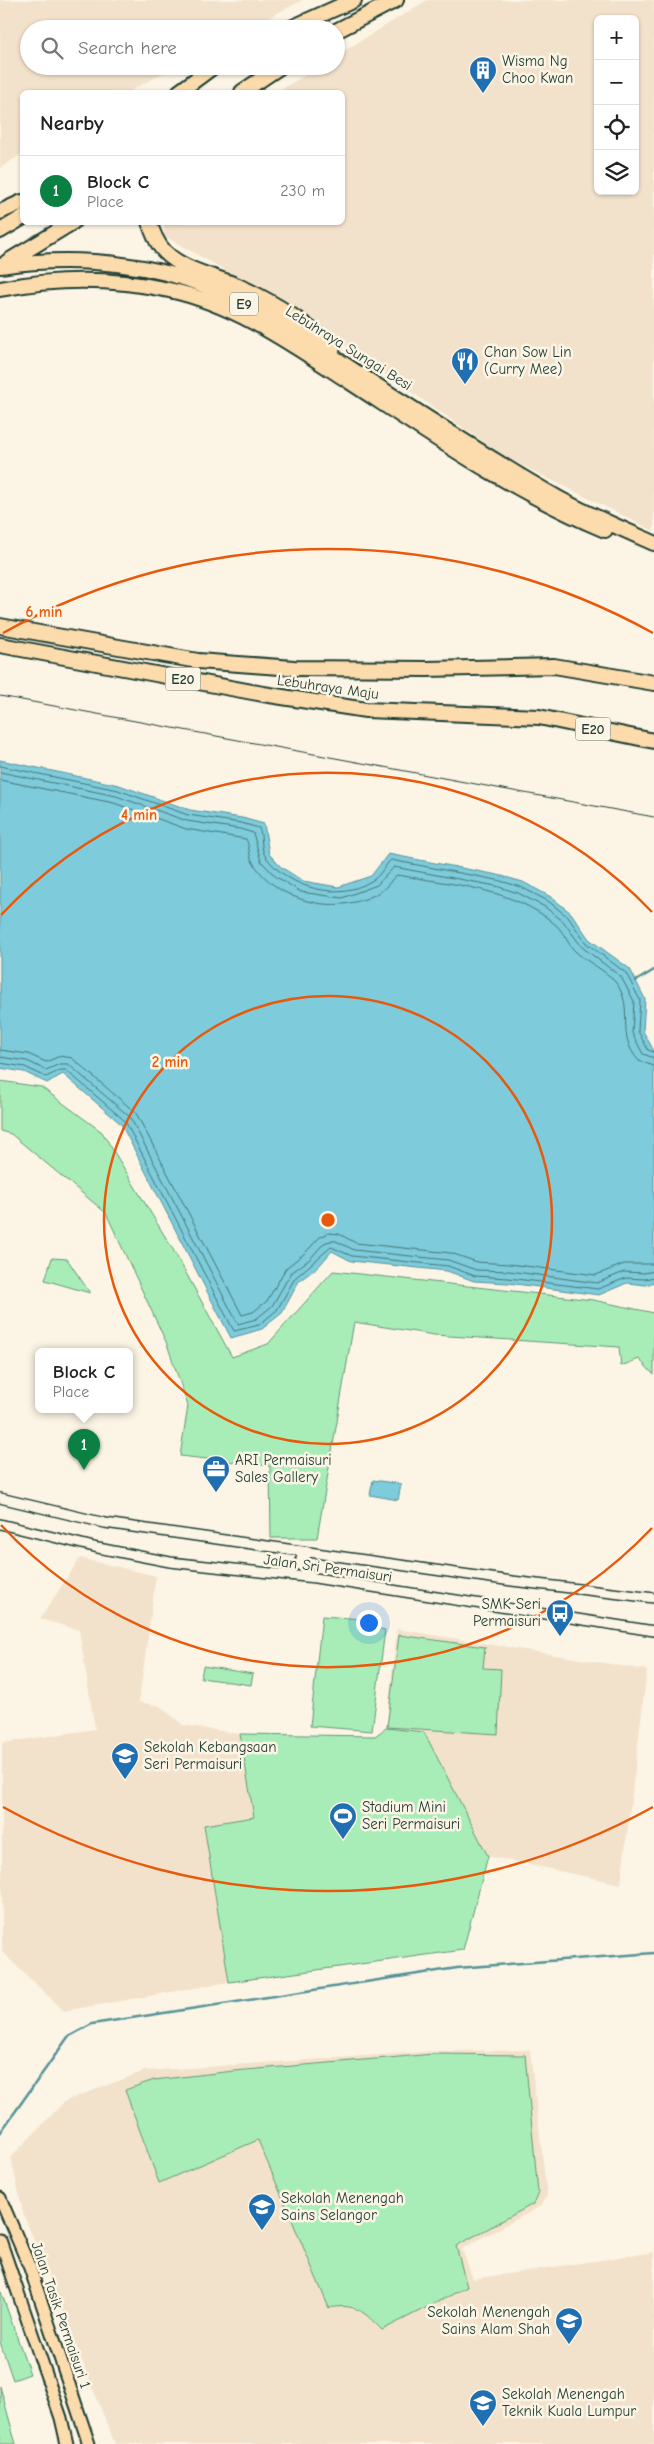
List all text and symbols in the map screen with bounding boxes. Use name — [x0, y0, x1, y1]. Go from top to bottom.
map controls — [594, 15, 639, 195]
button: + — [594, 15, 639, 60]
search box — [20, 20, 345, 75]
icon: search — [38, 34, 66, 62]
text: Search here — [78, 37, 177, 59]
place label: Wisma Ng Choo Kwan — [502, 52, 573, 87]
building icon: Wisma Ng Choo Kwan — [468, 55, 498, 94]
button: − — [594, 60, 639, 105]
button: locate — [594, 105, 639, 150]
text: Nearby — [40, 111, 104, 135]
button: layers — [594, 150, 639, 195]
text: Block C — [87, 171, 149, 193]
text: 1 — [53, 182, 59, 200]
text: 230 m — [280, 182, 325, 200]
text: Place — [87, 193, 123, 211]
road number: E9 — [230, 292, 258, 316]
street label: Lebuhraya Sungai Besi — [282, 302, 416, 394]
place label: Chan Sow Lin (Curry Mee) — [484, 343, 572, 378]
restaurant icon: Chan Sow Lin (Curry Mee) — [450, 346, 480, 385]
text: 6 min — [26, 603, 62, 621]
road number: E20 — [166, 668, 200, 691]
street label: Lebuhraya Maju — [276, 671, 380, 703]
road number: E20 — [576, 718, 610, 741]
text: 4 min — [121, 806, 157, 824]
text: 2 min — [152, 1053, 188, 1071]
centre of rings — [319, 1211, 337, 1229]
popup — [35, 1348, 133, 1413]
text: Block C — [53, 1361, 115, 1383]
text: Place — [53, 1383, 89, 1401]
pin: 1 — [68, 1429, 100, 1470]
place label: ARI Permaisuri Sales Gallery — [235, 1451, 332, 1486]
office icon: ARI Permaisuri Sales Gallery — [201, 1454, 231, 1493]
street label: Jalan Sri Permaisuri — [263, 1550, 393, 1586]
place label: SMK Seri Permaisuri — [473, 1595, 541, 1630]
bus stop icon: SMK Seri Permaisuri — [545, 1598, 575, 1637]
your location — [356, 1610, 382, 1636]
place label: Sekolah Kebangsaan Seri Permaisuri — [144, 1738, 277, 1773]
school or university icon: Sekolah Kebangsaan Seri Permaisuri — [110, 1741, 140, 1780]
place label: Stadium Mini Seri Permaisuri — [362, 1798, 460, 1833]
sports icon: Stadium Mini Seri Permaisuri — [328, 1801, 358, 1840]
place label: Sekolah Menengah Sains Selangor — [281, 2189, 404, 2224]
school or university icon: Sekolah Menengah Sains Selangor — [247, 2192, 277, 2231]
street label: Jalan Tasik Permaisuri 1 — [27, 2239, 95, 2391]
place label: Sekolah Menengah Sains Alam Shah — [427, 2303, 550, 2338]
school or university icon: Sekolah Menengah Sains Alam Shah — [554, 2306, 584, 2345]
place label: Sekolah Menengah Teknik Kuala Lumpur — [502, 2385, 636, 2420]
school or university icon: Sekolah Menengah Teknik Kuala Lumpur — [468, 2388, 498, 2427]

